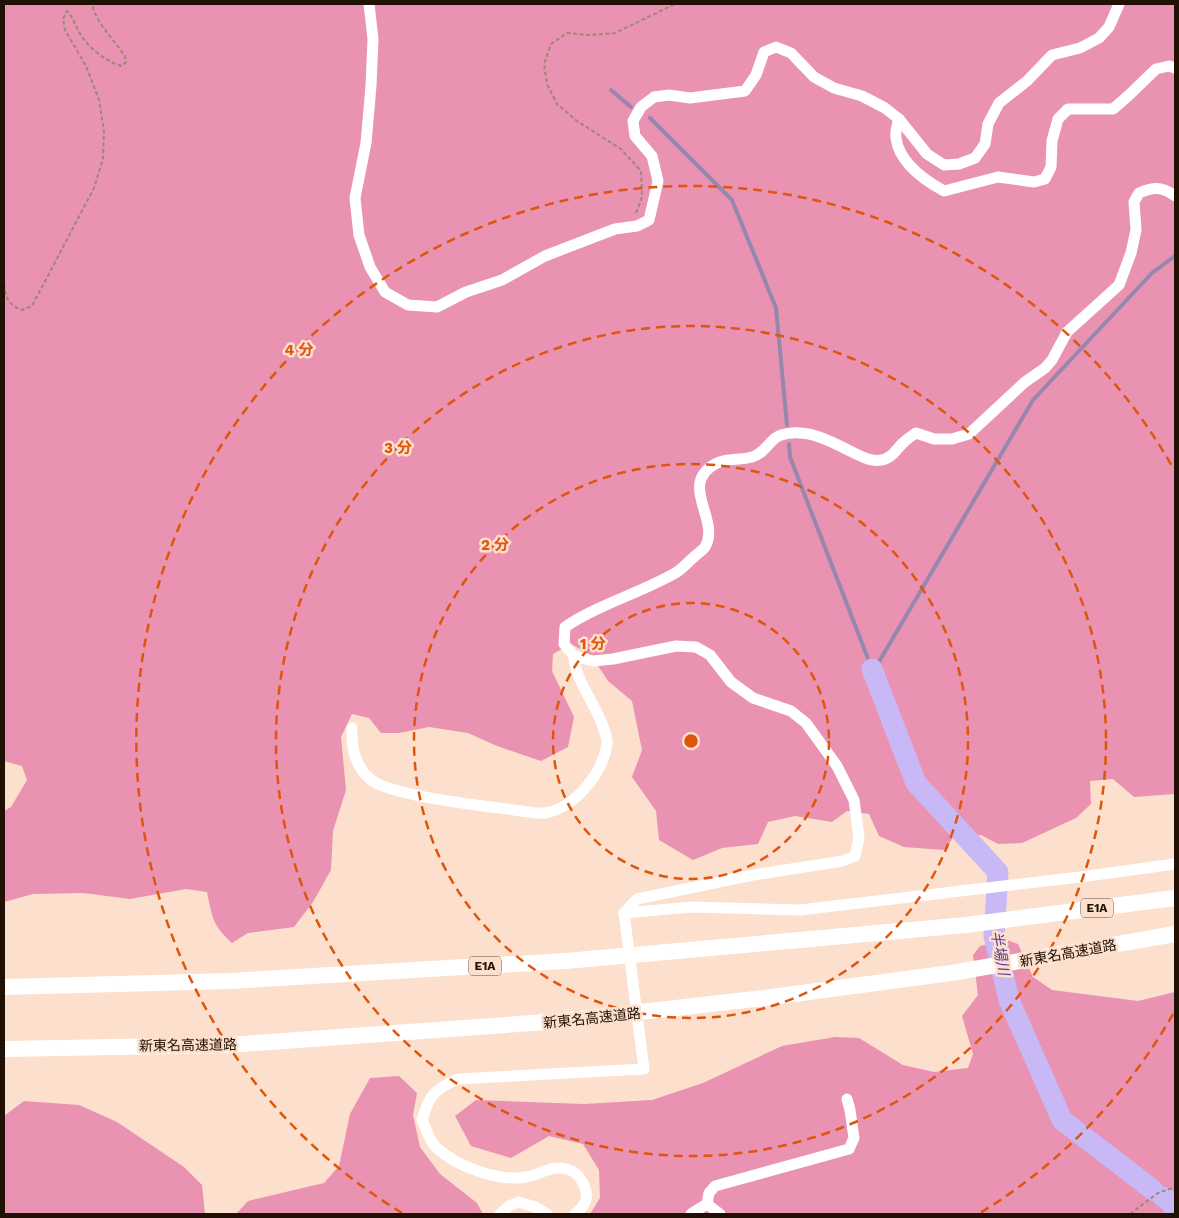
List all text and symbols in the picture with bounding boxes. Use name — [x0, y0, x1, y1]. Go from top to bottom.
text: 4 分 — [285, 341, 313, 359]
text: 3 分 — [384, 439, 412, 457]
text: 2 分 — [481, 536, 509, 554]
text: 1 分 — [580, 635, 606, 653]
centre of rings — [682, 732, 700, 750]
road number: E1A — [1081, 898, 1113, 918]
water label: 半場川 — [987, 929, 1013, 979]
street label: 新東名高速道路 — [1018, 937, 1118, 969]
road number: E1A — [469, 956, 501, 976]
street label: 新東名高速道路 — [542, 1005, 642, 1031]
street label: 新東名高速道路 — [139, 1036, 237, 1054]

